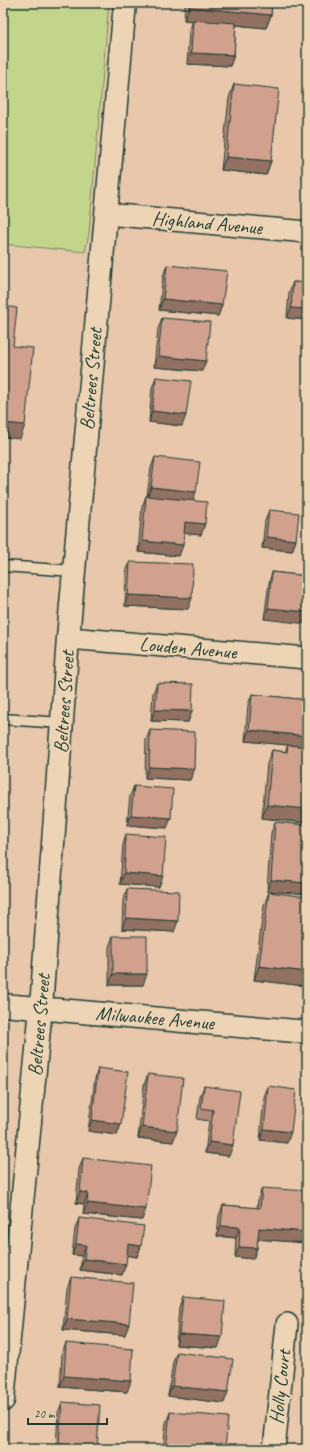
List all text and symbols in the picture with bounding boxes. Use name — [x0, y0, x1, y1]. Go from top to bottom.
street label: Highland Avenue — [151, 206, 265, 240]
street label: Beltrees Street — [74, 325, 108, 431]
street label: Louden Avenue — [138, 631, 239, 665]
street label: Beltrees Street — [48, 648, 80, 754]
street label: Beltrees Street — [22, 971, 56, 1077]
street label: Milwaukee Avenue — [95, 1000, 217, 1036]
street label: Holly Court — [264, 1346, 297, 1425]
scale bar — [28, 1400, 107, 1426]
text: 20 m — [34, 1406, 56, 1422]

